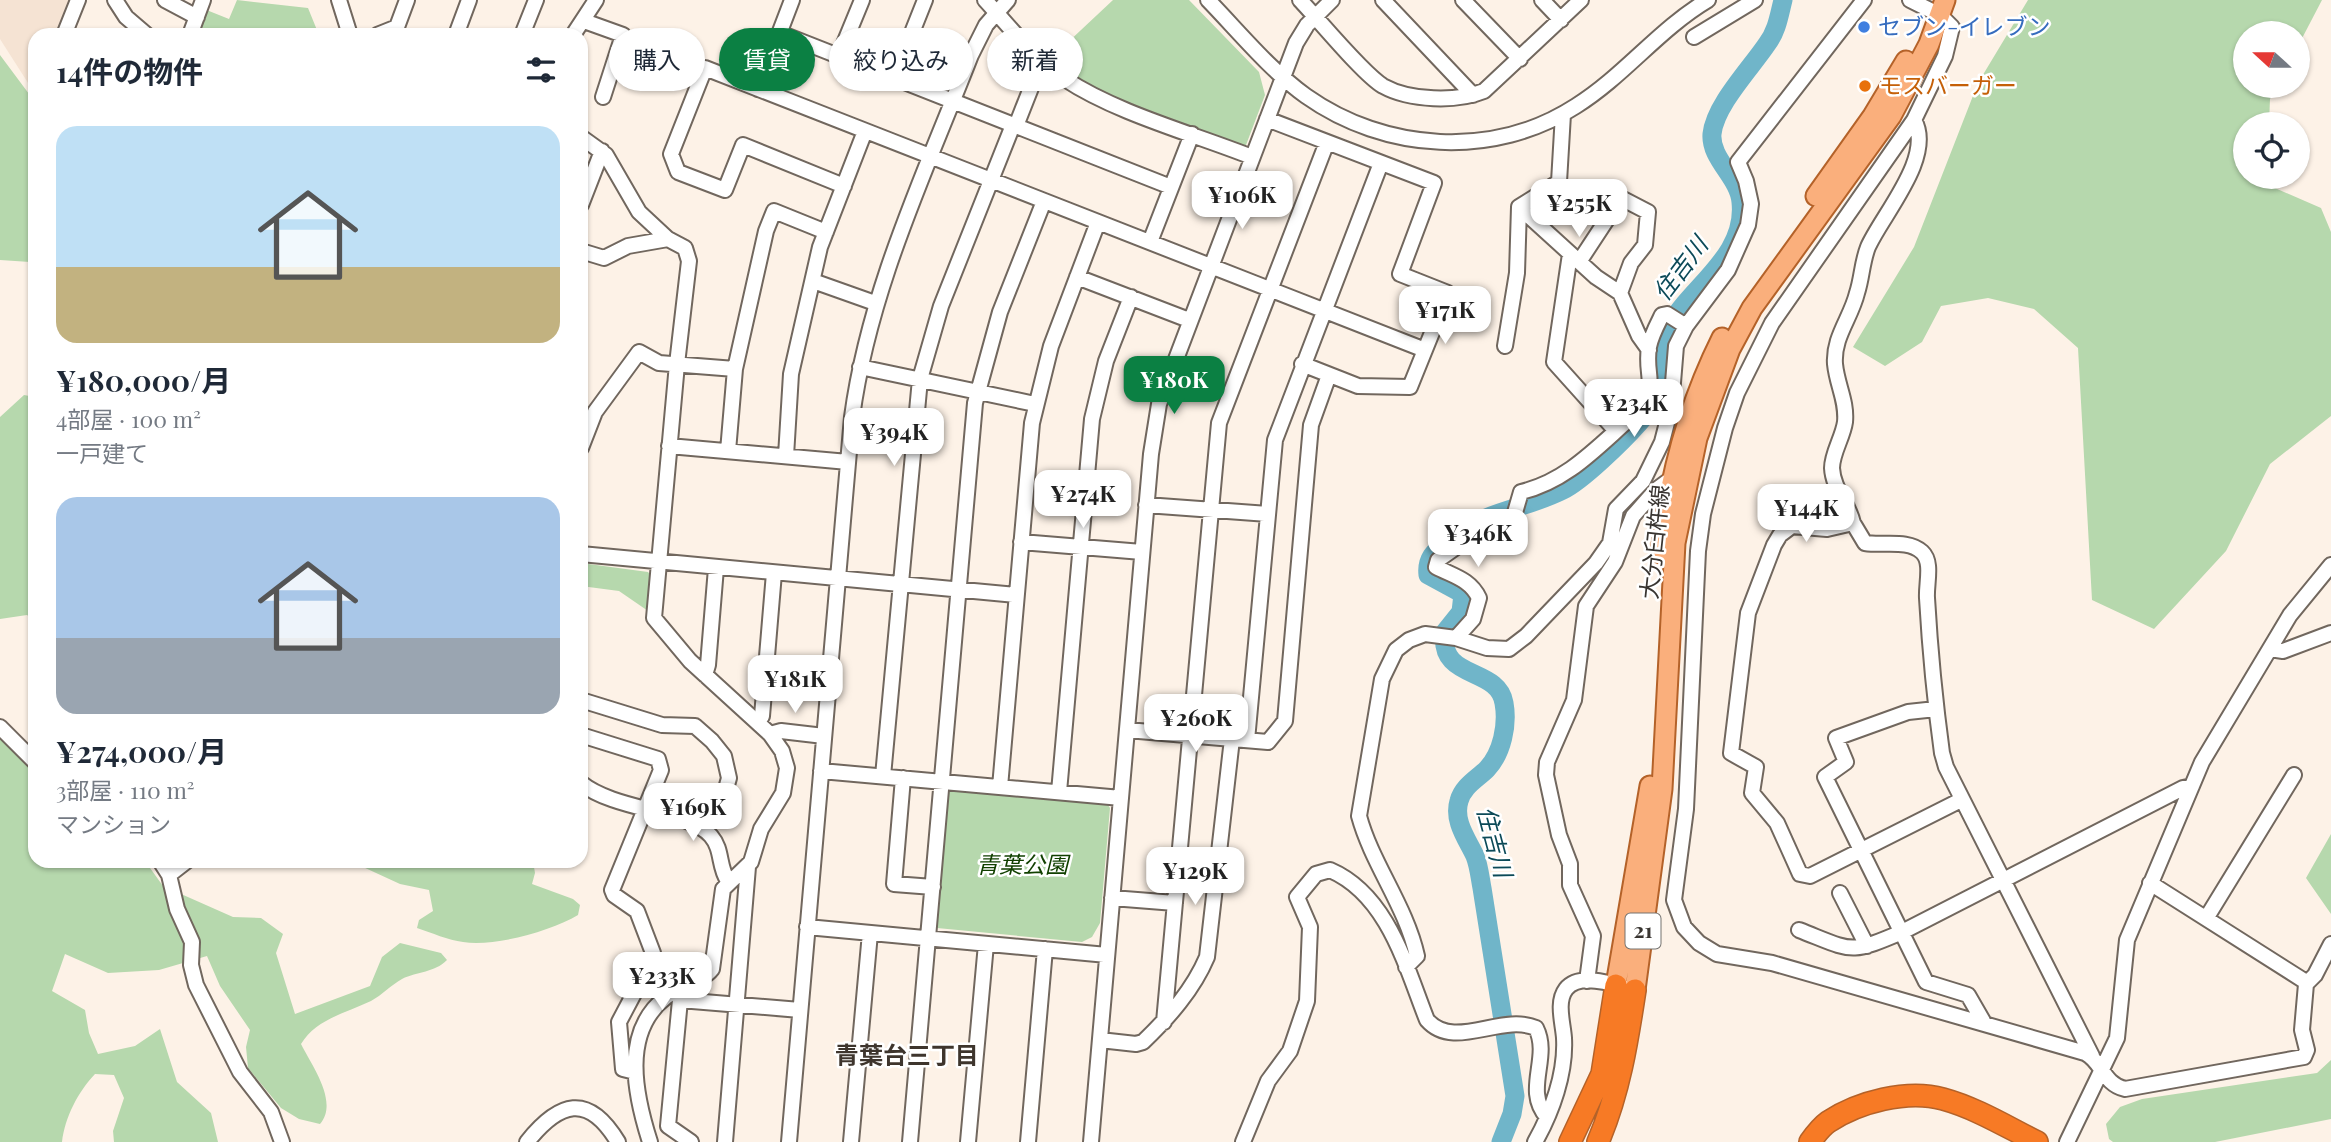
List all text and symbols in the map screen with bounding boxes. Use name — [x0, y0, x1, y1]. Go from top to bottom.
place label: セブン-イレブン — [1878, 10, 2050, 41]
marker: セブン-イレブン — [1856, 19, 1872, 35]
north arrow — [2233, 21, 2310, 98]
map controls — [2233, 21, 2310, 189]
chip: 購入 — [609, 28, 705, 91]
chip: 賃貸 — [719, 28, 815, 91]
chip: 絞り込み — [829, 28, 973, 91]
chip: 新着 — [987, 28, 1083, 91]
text: 14件の物件 — [56, 51, 203, 91]
icon: filters — [522, 51, 560, 89]
place label: モスバーガー — [1879, 69, 2017, 100]
marker: モスバーガー — [1857, 78, 1873, 94]
button: locate — [2233, 112, 2310, 189]
icon: home — [245, 172, 371, 298]
pin: ¥106K — [1193, 172, 1291, 231]
text: ¥106K — [1208, 178, 1276, 209]
pin: ¥255K — [1530, 180, 1628, 239]
text: ¥255K — [1546, 186, 1612, 217]
water label: 住吉川 — [1645, 227, 1716, 306]
pin: ¥171K — [1396, 286, 1494, 346]
text: ¥171K — [1415, 293, 1475, 324]
pin: ¥180K — [1125, 356, 1223, 416]
text: ¥180,000/月 — [56, 360, 231, 400]
text: ¥180K — [1140, 363, 1208, 394]
pin: ¥234K — [1585, 380, 1683, 439]
text: ¥234K — [1600, 386, 1668, 417]
text: 4部屋 · 100 m² — [56, 403, 201, 434]
pin: ¥394K — [845, 408, 943, 468]
text: ¥394K — [860, 415, 928, 446]
text: 一戸建て — [56, 437, 148, 468]
pin: ¥274K — [1034, 470, 1132, 530]
text: ¥274K — [1050, 477, 1116, 508]
street label: 大分臼杵線 — [1632, 483, 1675, 601]
pin: ¥144K — [1757, 484, 1855, 544]
text: ¥144K — [1773, 491, 1839, 522]
pin: ¥346K — [1429, 510, 1527, 569]
text: ¥346K — [1444, 516, 1512, 547]
icon: home — [245, 543, 371, 669]
pin: ¥181K — [746, 656, 844, 715]
text: ¥181K — [764, 662, 826, 693]
pin: ¥260K — [1147, 694, 1245, 754]
text: ¥260K — [1160, 701, 1232, 732]
text: ¥274,000/月 — [56, 731, 227, 771]
text: 3部屋 · 110 m² — [56, 774, 195, 805]
pin: ¥169K — [644, 784, 742, 843]
text: ¥169K — [660, 790, 726, 821]
water label: 住吉川 — [1471, 803, 1521, 883]
text: マンション — [56, 808, 171, 839]
park label: 青葉公園 — [976, 848, 1071, 879]
pin: ¥129K — [1146, 848, 1244, 907]
text: ¥129K — [1162, 854, 1228, 885]
road number: 21 — [1626, 914, 1660, 948]
pin: ¥233K — [613, 953, 711, 1012]
text: ¥233K — [629, 959, 695, 990]
district label: 青葉台三丁目 — [835, 1038, 979, 1070]

